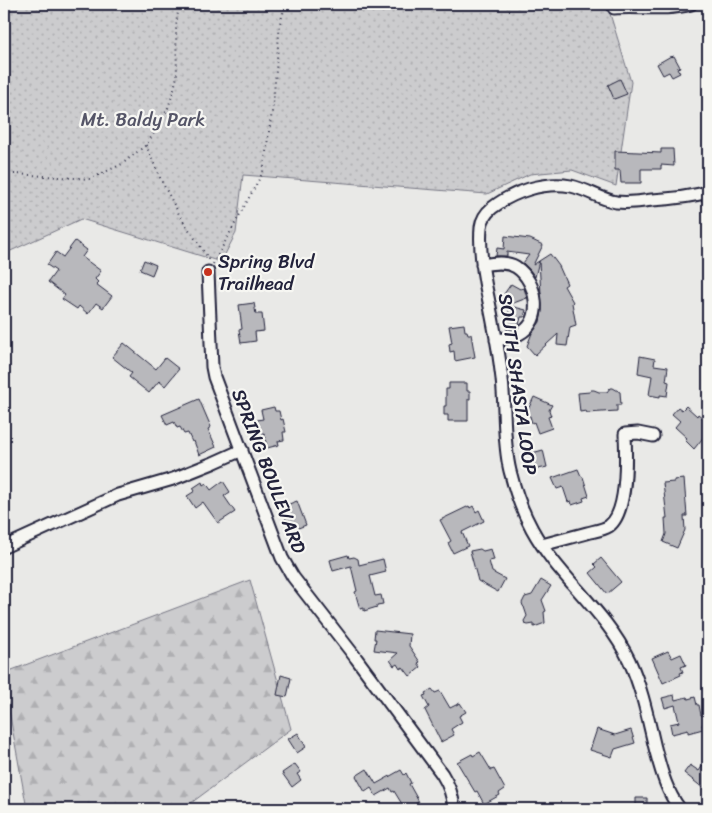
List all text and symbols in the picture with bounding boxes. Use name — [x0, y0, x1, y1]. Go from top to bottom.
park label: Mt. Baldy Park — [81, 103, 205, 136]
place label: Spring Blvd Trailhead — [218, 245, 316, 300]
marker: Spring Blvd Trailhead — [202, 266, 214, 278]
street label: SOUTH SHASTA LOOP — [489, 291, 547, 477]
street label: SPRING BOULEVARD — [222, 384, 316, 559]

